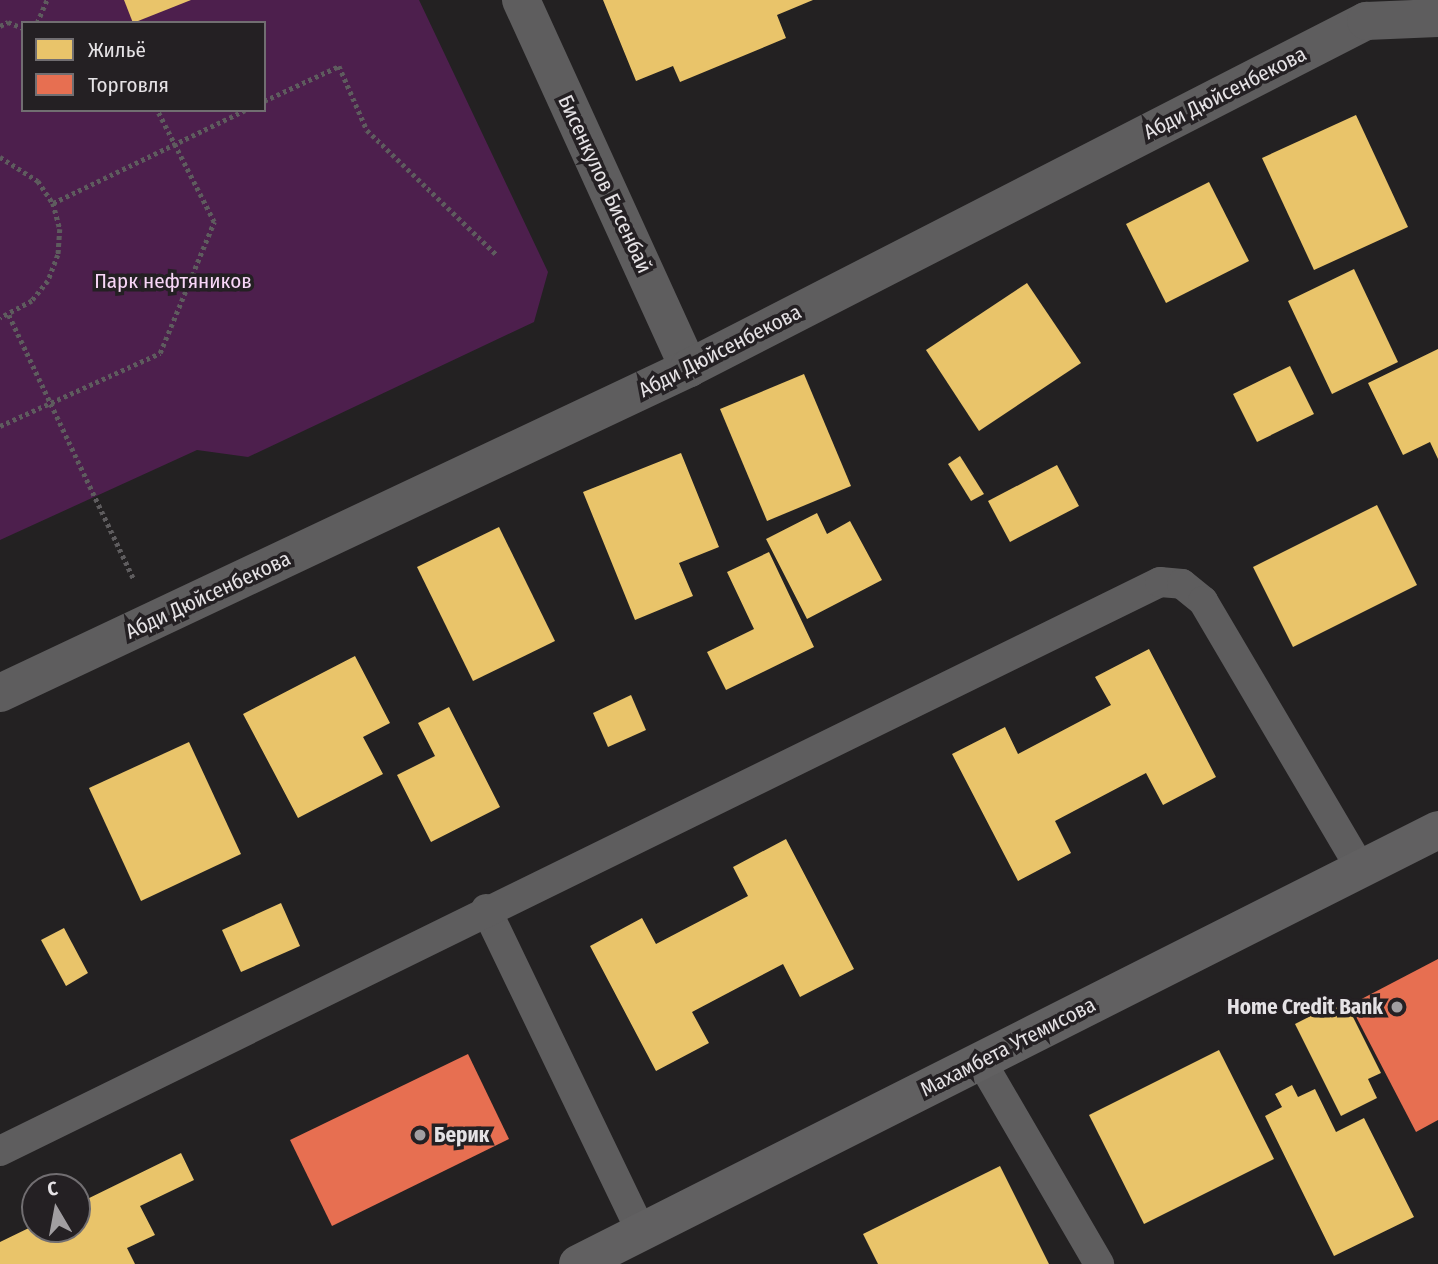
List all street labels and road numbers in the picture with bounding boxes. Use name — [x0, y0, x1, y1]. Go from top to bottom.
street label: Абди Дюйсенбекова — [1139, 41, 1311, 145]
street label: Бисенкулов Бисенбай — [553, 91, 657, 277]
street label: Абди Дюйсенбекова — [634, 299, 806, 403]
street label: Абди Дюйсенбекова — [121, 546, 295, 644]
street label: Махамбета Утемисова — [916, 992, 1100, 1102]

